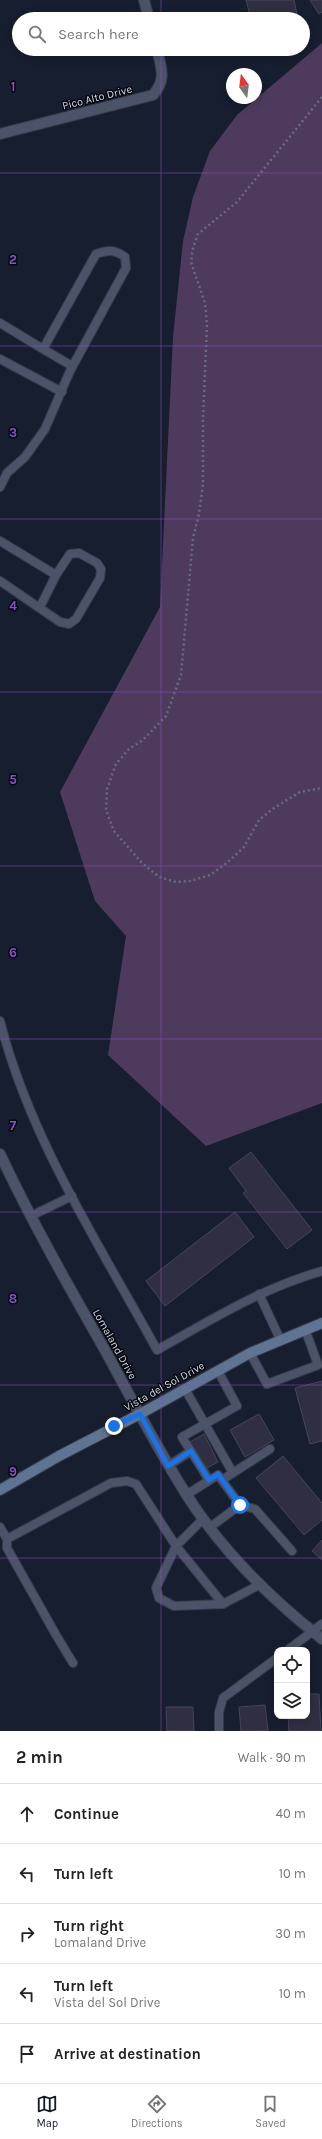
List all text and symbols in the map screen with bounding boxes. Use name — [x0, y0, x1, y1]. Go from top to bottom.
search box — [12, 12, 310, 56]
icon: search — [26, 23, 48, 45]
text: Search here — [58, 25, 139, 43]
north arrow — [226, 68, 262, 104]
text: 1 — [11, 79, 15, 94]
street label: Pico Alto Drive — [61, 82, 134, 112]
text: 2 — [9, 252, 17, 267]
text: 3 — [9, 425, 17, 440]
text: 4 — [9, 598, 17, 613]
text: 5 — [9, 772, 17, 787]
text: 6 — [9, 945, 17, 960]
text: 7 — [10, 1118, 17, 1133]
text: 8 — [9, 1291, 17, 1306]
street label: Lomaland Drive — [90, 1307, 139, 1382]
street label: Vista del Sol Drive — [122, 1359, 207, 1414]
route end — [105, 1417, 123, 1435]
text: 9 — [9, 1464, 17, 1479]
route start — [231, 1496, 249, 1514]
map controls — [274, 1647, 310, 1719]
button: locate — [274, 1647, 310, 1683]
button: layers — [274, 1683, 310, 1719]
text: 2 min — [16, 1747, 63, 1767]
text: Walk · 90 m — [238, 1750, 306, 1765]
icon: ahead — [16, 1803, 38, 1825]
text: Continue — [54, 1805, 119, 1823]
text: 40 m — [276, 1806, 306, 1821]
icon: left — [16, 1863, 38, 1885]
text: Turn left — [54, 1865, 113, 1883]
text: 10 m — [279, 1866, 306, 1881]
text: Turn right — [54, 1917, 124, 1935]
icon: right — [16, 1923, 38, 1945]
text: 30 m — [275, 1926, 306, 1941]
text: Lomaland Drive — [54, 1935, 146, 1950]
text: Turn left — [54, 1977, 113, 1995]
icon: left — [16, 1983, 38, 2005]
text: 10 m — [279, 1986, 306, 2001]
text: Vista del Sol Drive — [54, 1995, 160, 2010]
icon: arrive — [16, 2043, 38, 2065]
text: Arrive at destination — [54, 2045, 201, 2063]
tab: Map — [36, 2093, 58, 2130]
tab: Directions — [131, 2093, 183, 2130]
tab: Saved — [255, 2093, 286, 2130]

